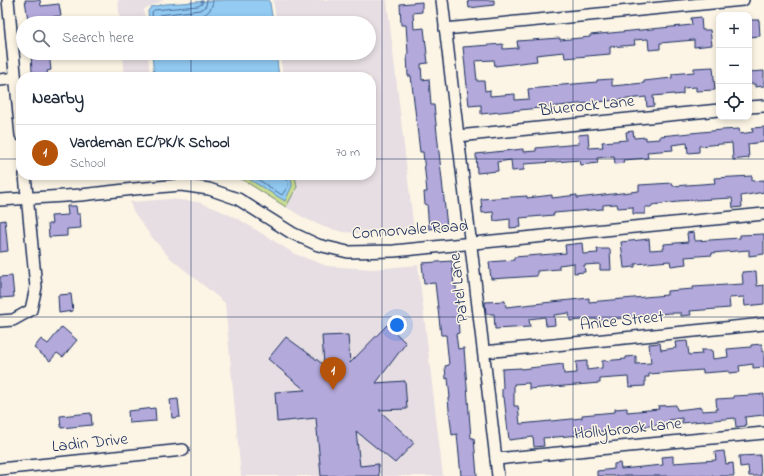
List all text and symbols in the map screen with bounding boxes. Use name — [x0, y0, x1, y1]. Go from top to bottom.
map controls — [716, 12, 752, 120]
button: + — [716, 12, 752, 48]
search box — [16, 16, 376, 60]
icon: search — [30, 27, 52, 49]
text: Search here — [62, 27, 134, 49]
button: − — [716, 48, 752, 84]
button: locate — [716, 84, 752, 120]
text: Nearby — [32, 86, 84, 111]
street label: Bluerock Lane — [537, 89, 636, 124]
text: Vardeman EC/PK/K School — [70, 132, 230, 154]
text: 1 — [43, 143, 47, 162]
text: 70 m — [336, 143, 360, 162]
text: School — [70, 154, 106, 173]
street label: Connorvale Road — [351, 213, 469, 247]
street label: Patel Lane — [442, 251, 476, 324]
street label: Anice Street — [579, 304, 665, 338]
your location — [387, 315, 407, 335]
pin: 1 — [320, 357, 346, 390]
street label: Hollybrook Lane — [573, 411, 683, 448]
street label: Ladin Drive — [51, 427, 130, 459]

